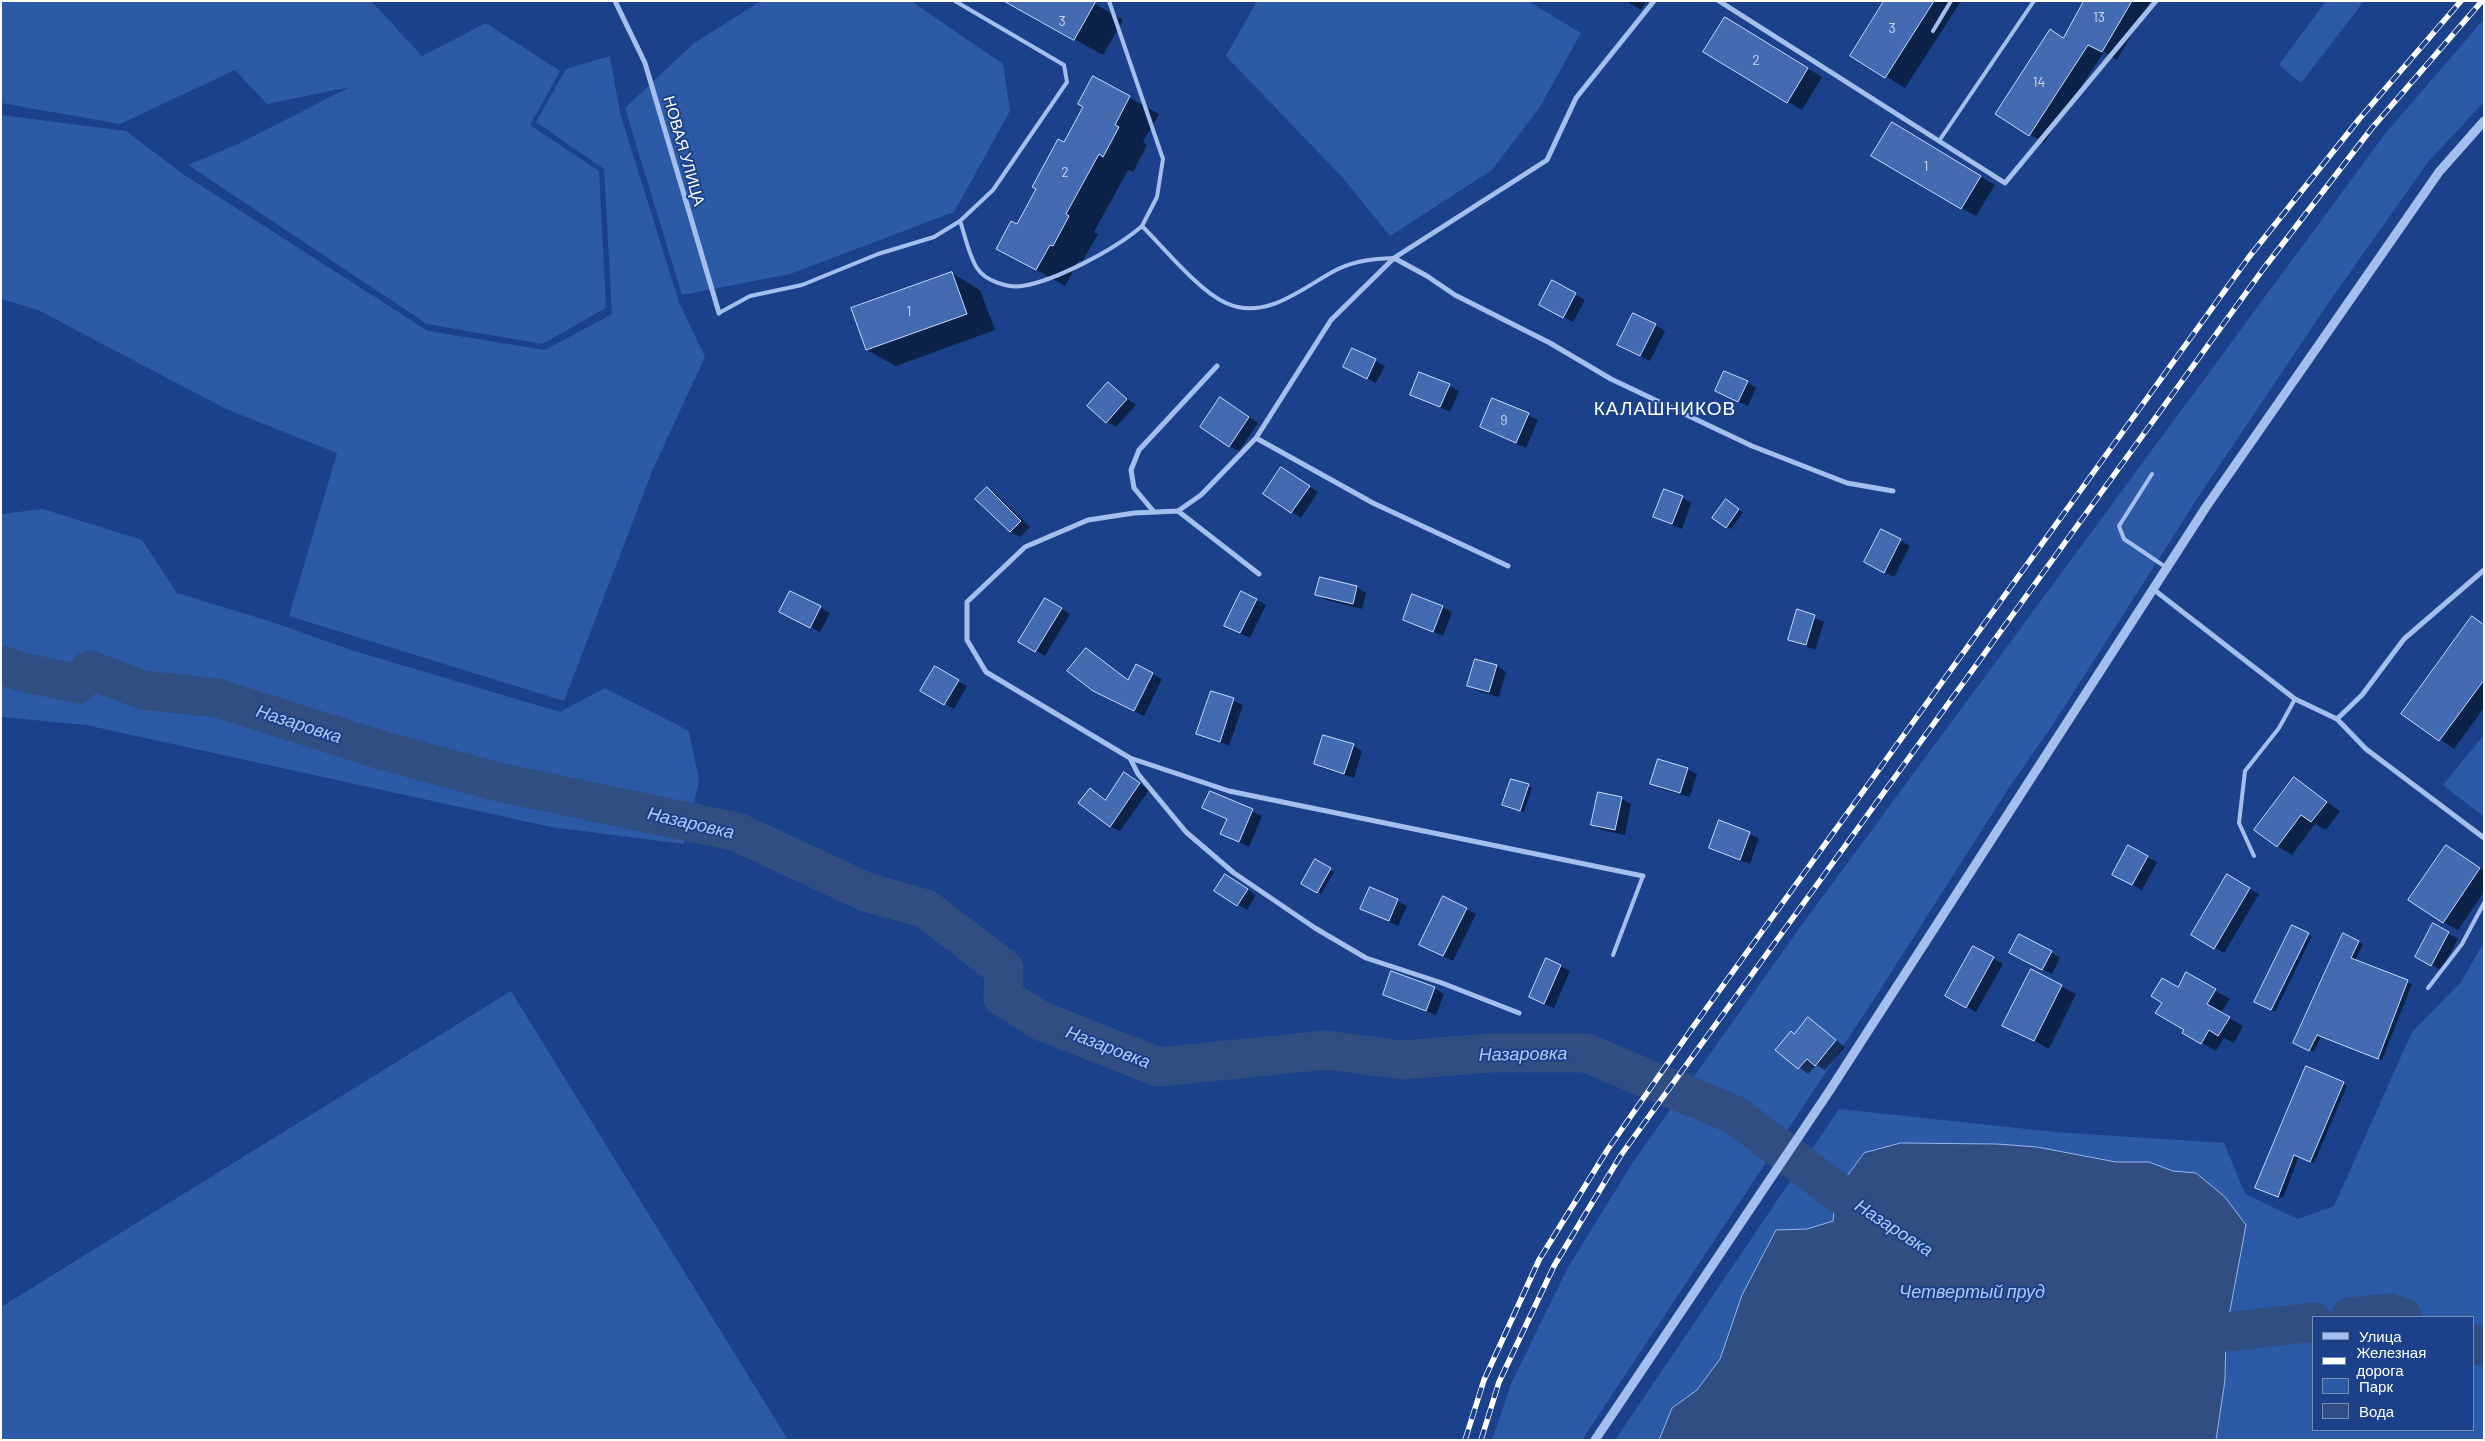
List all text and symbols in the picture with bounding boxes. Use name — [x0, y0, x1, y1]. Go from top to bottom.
house number: 13 — [2093, 9, 2105, 25]
house number: 3 — [1058, 13, 1066, 29]
house number: 3 — [1888, 20, 1896, 36]
house number: 2 — [1752, 52, 1760, 68]
house number: 14 — [2033, 74, 2045, 90]
street label: НОВАЯ УЛИЦА — [659, 94, 709, 208]
house number: 1 — [1924, 158, 1928, 174]
house number: 2 — [1061, 164, 1069, 180]
house number: 1 — [907, 303, 911, 319]
district label: КАЛАШНИКОВ — [1593, 398, 1737, 420]
house number: 9 — [1500, 412, 1508, 428]
water label: Назаровка — [253, 700, 345, 748]
water label: Назаровка — [645, 802, 737, 844]
water label: Назаровка — [1063, 1021, 1153, 1073]
water label: Назаровка — [1478, 1042, 1568, 1066]
water label: Назаровка — [1851, 1195, 1937, 1261]
water label: Четвертый пруд — [1899, 1281, 2045, 1303]
legend — [2312, 1316, 2475, 1431]
text: Улица — [2359, 1327, 2402, 1345]
text: Железная дорога — [2356, 1343, 2426, 1379]
text: Парк — [2359, 1377, 2393, 1395]
text: Вода — [2359, 1402, 2394, 1420]

